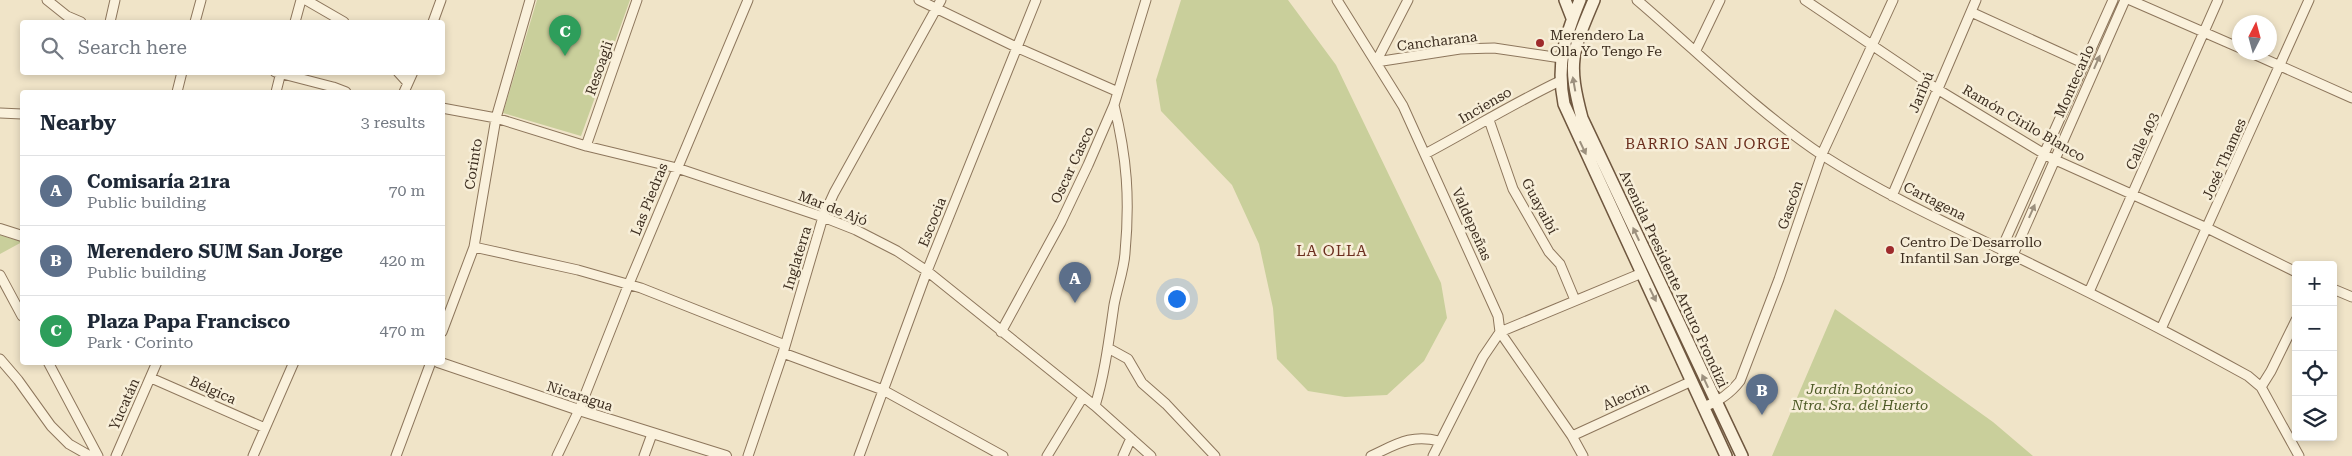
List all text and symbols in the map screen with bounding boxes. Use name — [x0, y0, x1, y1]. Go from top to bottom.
pin: C — [549, 15, 581, 56]
north arrow — [2232, 15, 2277, 60]
search box — [20, 20, 445, 75]
place label: Merendero La Olla Yo Tengo Fe — [1550, 27, 1662, 59]
street label: Cancharana — [1396, 28, 1479, 54]
icon: search — [38, 34, 66, 62]
text: Search here — [78, 36, 187, 59]
marker: Merendero La Olla Yo Tengo Fe — [1534, 37, 1546, 49]
street label: Resoagli — [582, 38, 616, 97]
street label: Montecarlo — [2051, 42, 2097, 120]
one-way arrow — [2094, 55, 2102, 69]
street label: Jaribú — [1905, 69, 1937, 115]
one-way arrow — [1569, 76, 1577, 92]
street label: Ramón Cirilo Blanco — [1960, 81, 2088, 165]
street label: Incienso — [1456, 83, 1514, 127]
street label: Calle 403 — [2122, 110, 2162, 172]
text: Nearby — [40, 111, 116, 135]
text: 3 results — [361, 113, 425, 132]
street label: José Thames — [2199, 116, 2249, 202]
street label: Oscar Casco — [1047, 124, 1097, 206]
district label: BARRIO SAN JORGE — [1625, 135, 1791, 153]
street label: Corinto — [461, 137, 485, 191]
one-way arrow — [1580, 141, 1588, 155]
street label: Las Piedras — [627, 160, 671, 238]
street label: Avenida Presidente Arturo Frondizi — [1617, 168, 1732, 390]
text: Comisaría 21ra — [87, 170, 230, 193]
street label: Guayaibí — [1519, 175, 1562, 237]
street label: Gascón — [1774, 178, 1806, 232]
street label: Cartagena — [1901, 178, 1969, 224]
text: A — [50, 181, 62, 200]
text: 70 m — [388, 181, 425, 200]
street label: Valdepeñas — [1449, 185, 1495, 263]
street label: Mar de Ajó — [796, 187, 870, 229]
text: Public building — [87, 193, 206, 212]
street label: Escocia — [915, 195, 949, 249]
one-way arrow — [2029, 204, 2037, 218]
street label: Inglaterra — [780, 224, 814, 292]
one-way arrow — [1631, 227, 1639, 241]
place label: Centro De Desarrollo Infantil San Jorge — [1900, 234, 2042, 266]
text: Merendero SUM San Jorge — [87, 240, 343, 263]
district label: LA OLLA — [1296, 242, 1368, 260]
marker: Centro De Desarrollo Infantil San Jorge — [1884, 244, 1896, 256]
text: B — [50, 251, 62, 270]
text: 420 m — [379, 251, 425, 270]
map controls — [2292, 261, 2337, 441]
button: + — [2292, 261, 2337, 306]
pin: A — [1059, 262, 1091, 303]
text: Public building — [87, 263, 206, 282]
your location — [1164, 286, 1190, 312]
one-way arrow — [1649, 288, 1657, 302]
button: − — [2292, 306, 2337, 351]
text: Plaza Papa Francisco — [87, 310, 290, 333]
text: C — [50, 321, 62, 340]
text: 470 m — [379, 321, 425, 340]
text: Park · Corinto — [87, 333, 193, 352]
button: locate — [2292, 351, 2337, 396]
street label: Bélgica — [187, 373, 239, 407]
one-way arrow — [1701, 374, 1709, 388]
pin: B — [1746, 374, 1778, 415]
street label: Yucatán — [106, 376, 142, 432]
street label: Nicaragua — [545, 378, 615, 414]
street label: Alecrin — [1600, 379, 1652, 413]
park label: Jardín Botánico Ntra. Sra. del Huerto — [1791, 381, 1928, 413]
button: layers — [2292, 396, 2337, 441]

